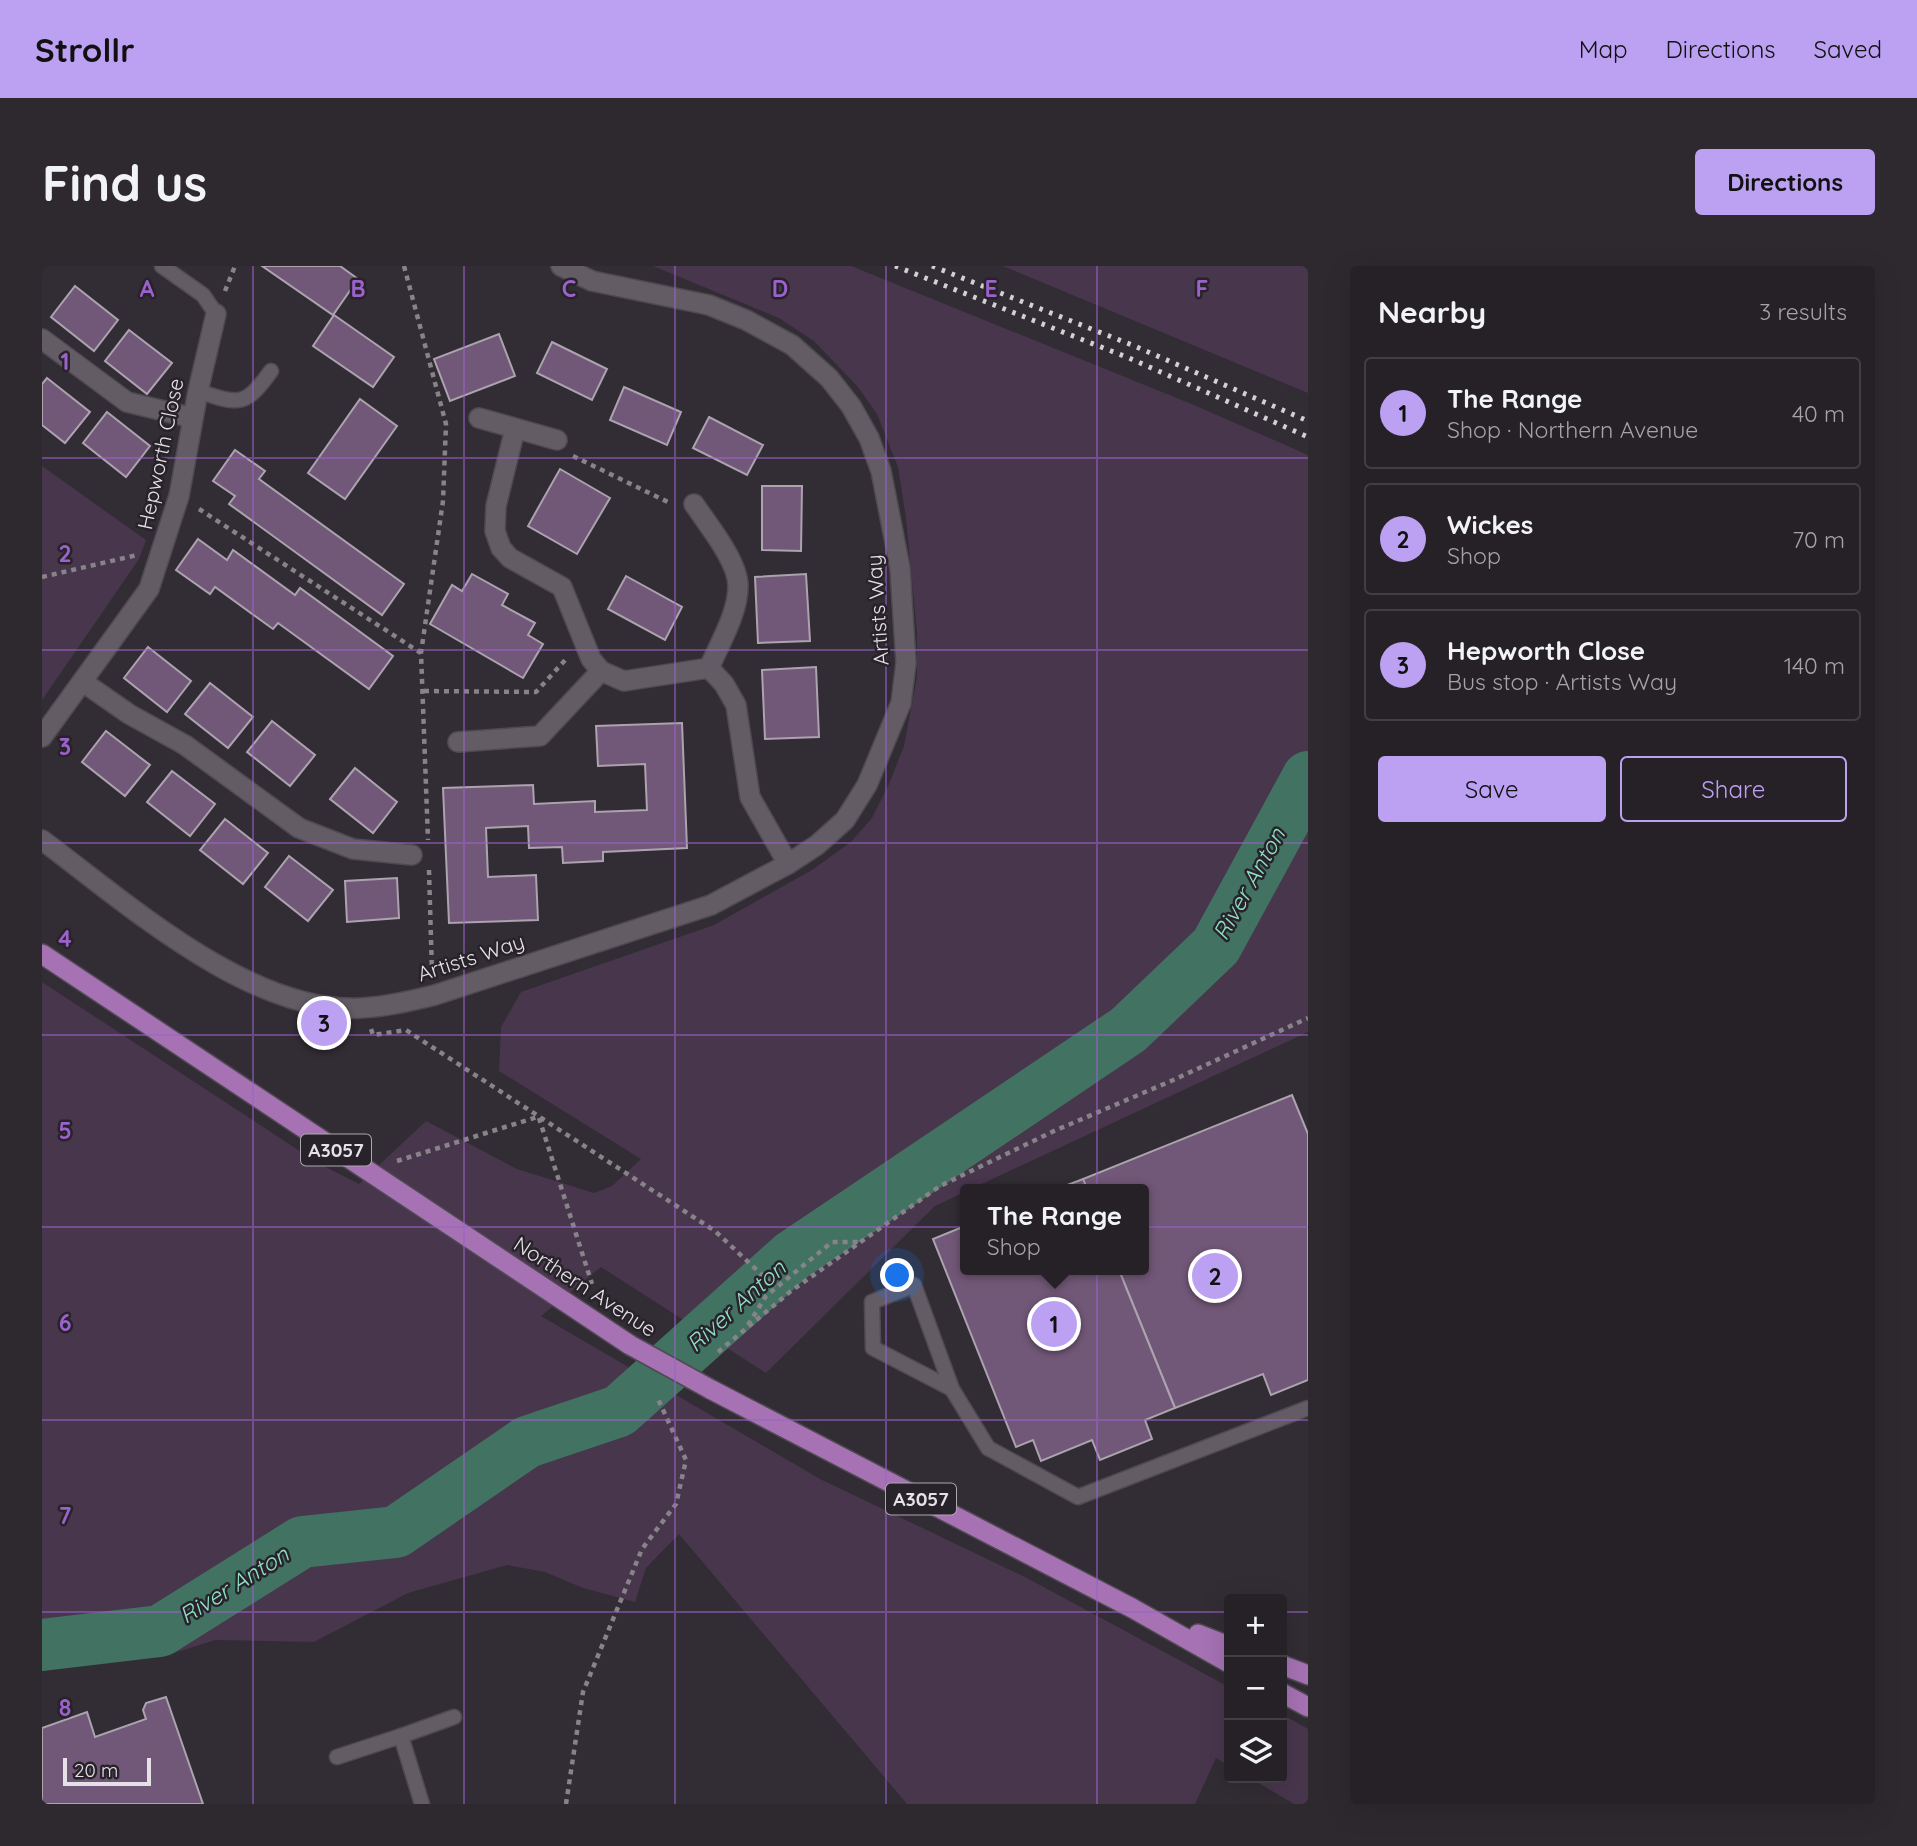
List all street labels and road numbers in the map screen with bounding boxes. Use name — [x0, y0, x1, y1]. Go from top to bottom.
street label: Hepworth Close — [131, 376, 189, 532]
street label: Artists Way — [860, 554, 894, 666]
street label: Artists Way — [414, 928, 527, 987]
road number: A3057 — [301, 1135, 371, 1166]
street label: Northern Avenue — [509, 1230, 662, 1342]
road number: A3057 — [886, 1484, 956, 1514]

